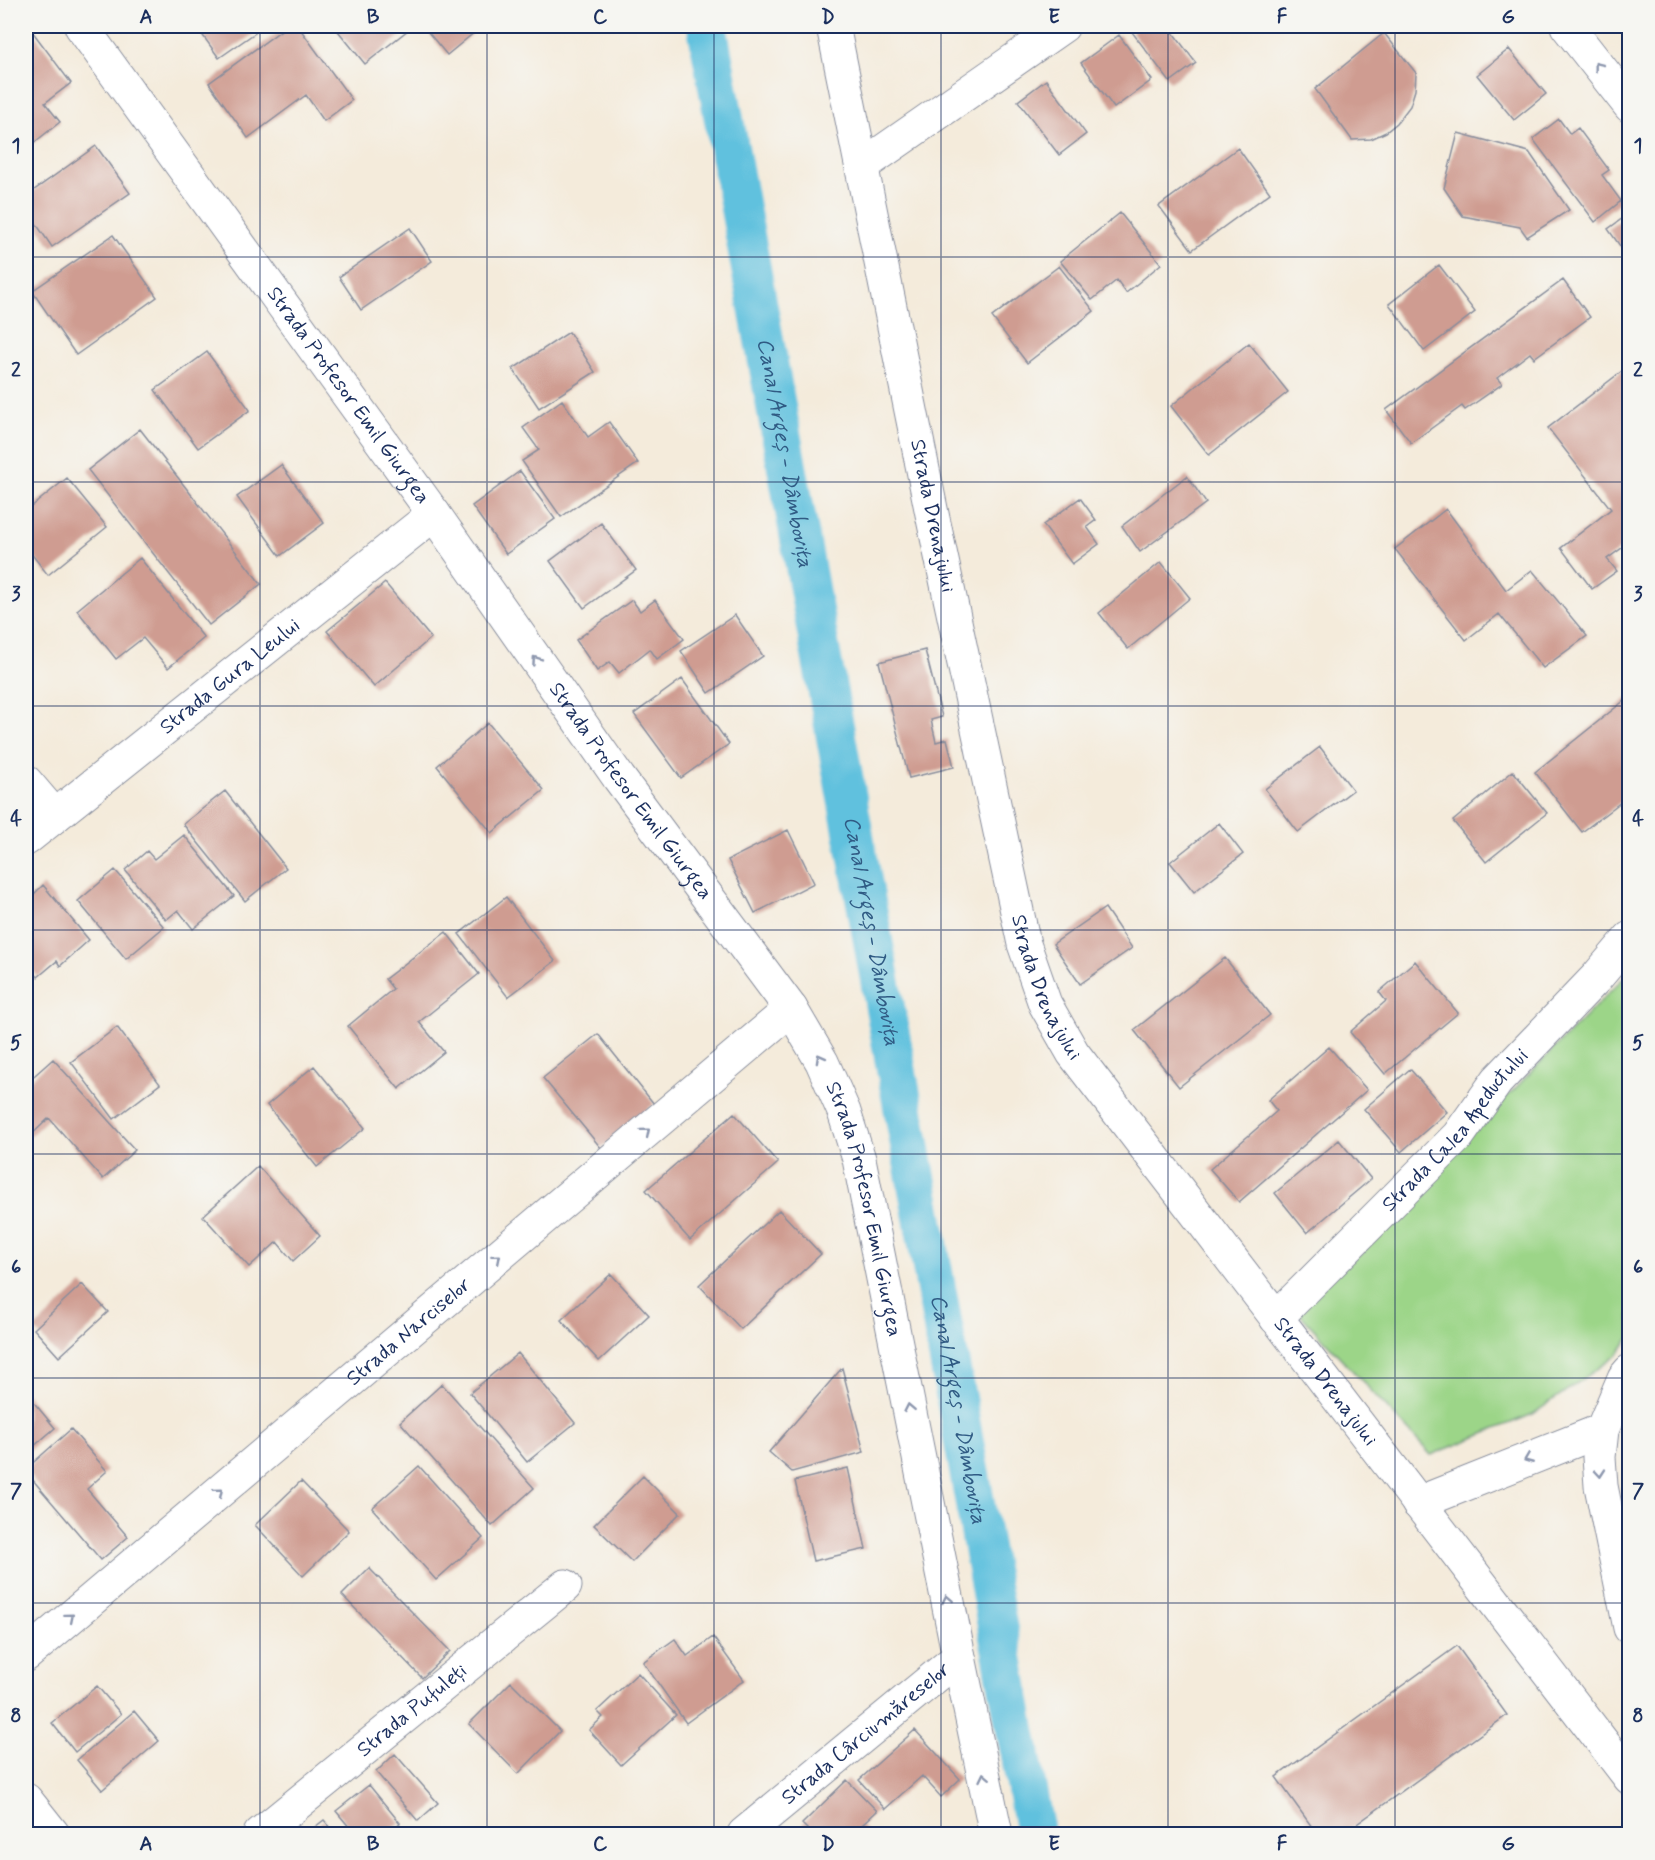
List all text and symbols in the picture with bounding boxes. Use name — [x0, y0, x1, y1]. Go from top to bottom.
text: A — [139, 4, 153, 31]
text: B — [367, 4, 380, 31]
text: C — [593, 4, 608, 31]
text: D — [821, 4, 835, 31]
text: E — [1048, 4, 1060, 31]
text: F — [1277, 4, 1288, 31]
text: G — [1501, 4, 1515, 31]
one-way arrow — [1595, 61, 1606, 72]
text: 1 — [12, 133, 20, 160]
text: 1 — [1634, 133, 1642, 160]
street label: Strada Profesor Emil Giurgea — [260, 281, 436, 510]
water label: Canal Argeș - Dâmbovița — [750, 336, 819, 570]
text: 2 — [11, 357, 21, 384]
text: 2 — [1633, 357, 1643, 384]
street label: Strada Drenajului — [903, 437, 962, 595]
text: 3 — [11, 581, 21, 608]
text: 3 — [1633, 581, 1643, 608]
street label: Strada Gura Leului — [154, 612, 306, 741]
one-way arrow — [532, 655, 543, 666]
street label: Strada Profesor Emil Giurgea — [542, 677, 719, 905]
text: 4 — [10, 806, 22, 833]
text: 4 — [1632, 806, 1644, 833]
water label: Canal Argeș - Dâmbovița — [837, 814, 906, 1048]
street label: Strada Drenajului — [1004, 912, 1088, 1067]
text: 5 — [10, 1030, 22, 1057]
text: 5 — [1632, 1030, 1644, 1057]
street label: Strada Calea Apeductului — [1376, 1042, 1535, 1218]
one-way arrow — [816, 1054, 827, 1064]
street label: Strada Profesor Emil Giurgea — [818, 1077, 908, 1339]
one-way arrow — [639, 1128, 650, 1139]
text: 6 — [11, 1254, 21, 1281]
one-way arrow — [490, 1254, 501, 1265]
text: 6 — [1633, 1254, 1643, 1281]
street label: Strada Narciselor — [341, 1271, 477, 1392]
water label: Canal Argeș - Dâmbovița — [923, 1292, 993, 1527]
street label: Strada Drenajului — [1267, 1311, 1384, 1452]
one-way arrow — [903, 1403, 916, 1413]
one-way arrow — [1523, 1452, 1534, 1464]
one-way arrow — [1593, 1469, 1606, 1478]
text: 7 — [10, 1478, 22, 1505]
text: 7 — [1632, 1478, 1644, 1505]
one-way arrow — [212, 1488, 223, 1499]
one-way arrow — [941, 1595, 954, 1605]
one-way arrow — [63, 1613, 74, 1624]
street label: Strada Cârciumăreselor — [776, 1656, 956, 1811]
street label: Strada Pufuleți — [351, 1657, 473, 1764]
text: 8 — [10, 1703, 22, 1730]
text: 8 — [1632, 1703, 1644, 1730]
one-way arrow — [978, 1773, 991, 1783]
text: A — [139, 1831, 153, 1858]
text: B — [367, 1831, 380, 1858]
text: C — [593, 1831, 608, 1858]
text: D — [821, 1831, 835, 1858]
text: E — [1048, 1831, 1060, 1858]
text: F — [1277, 1831, 1288, 1858]
text: G — [1501, 1831, 1515, 1858]

